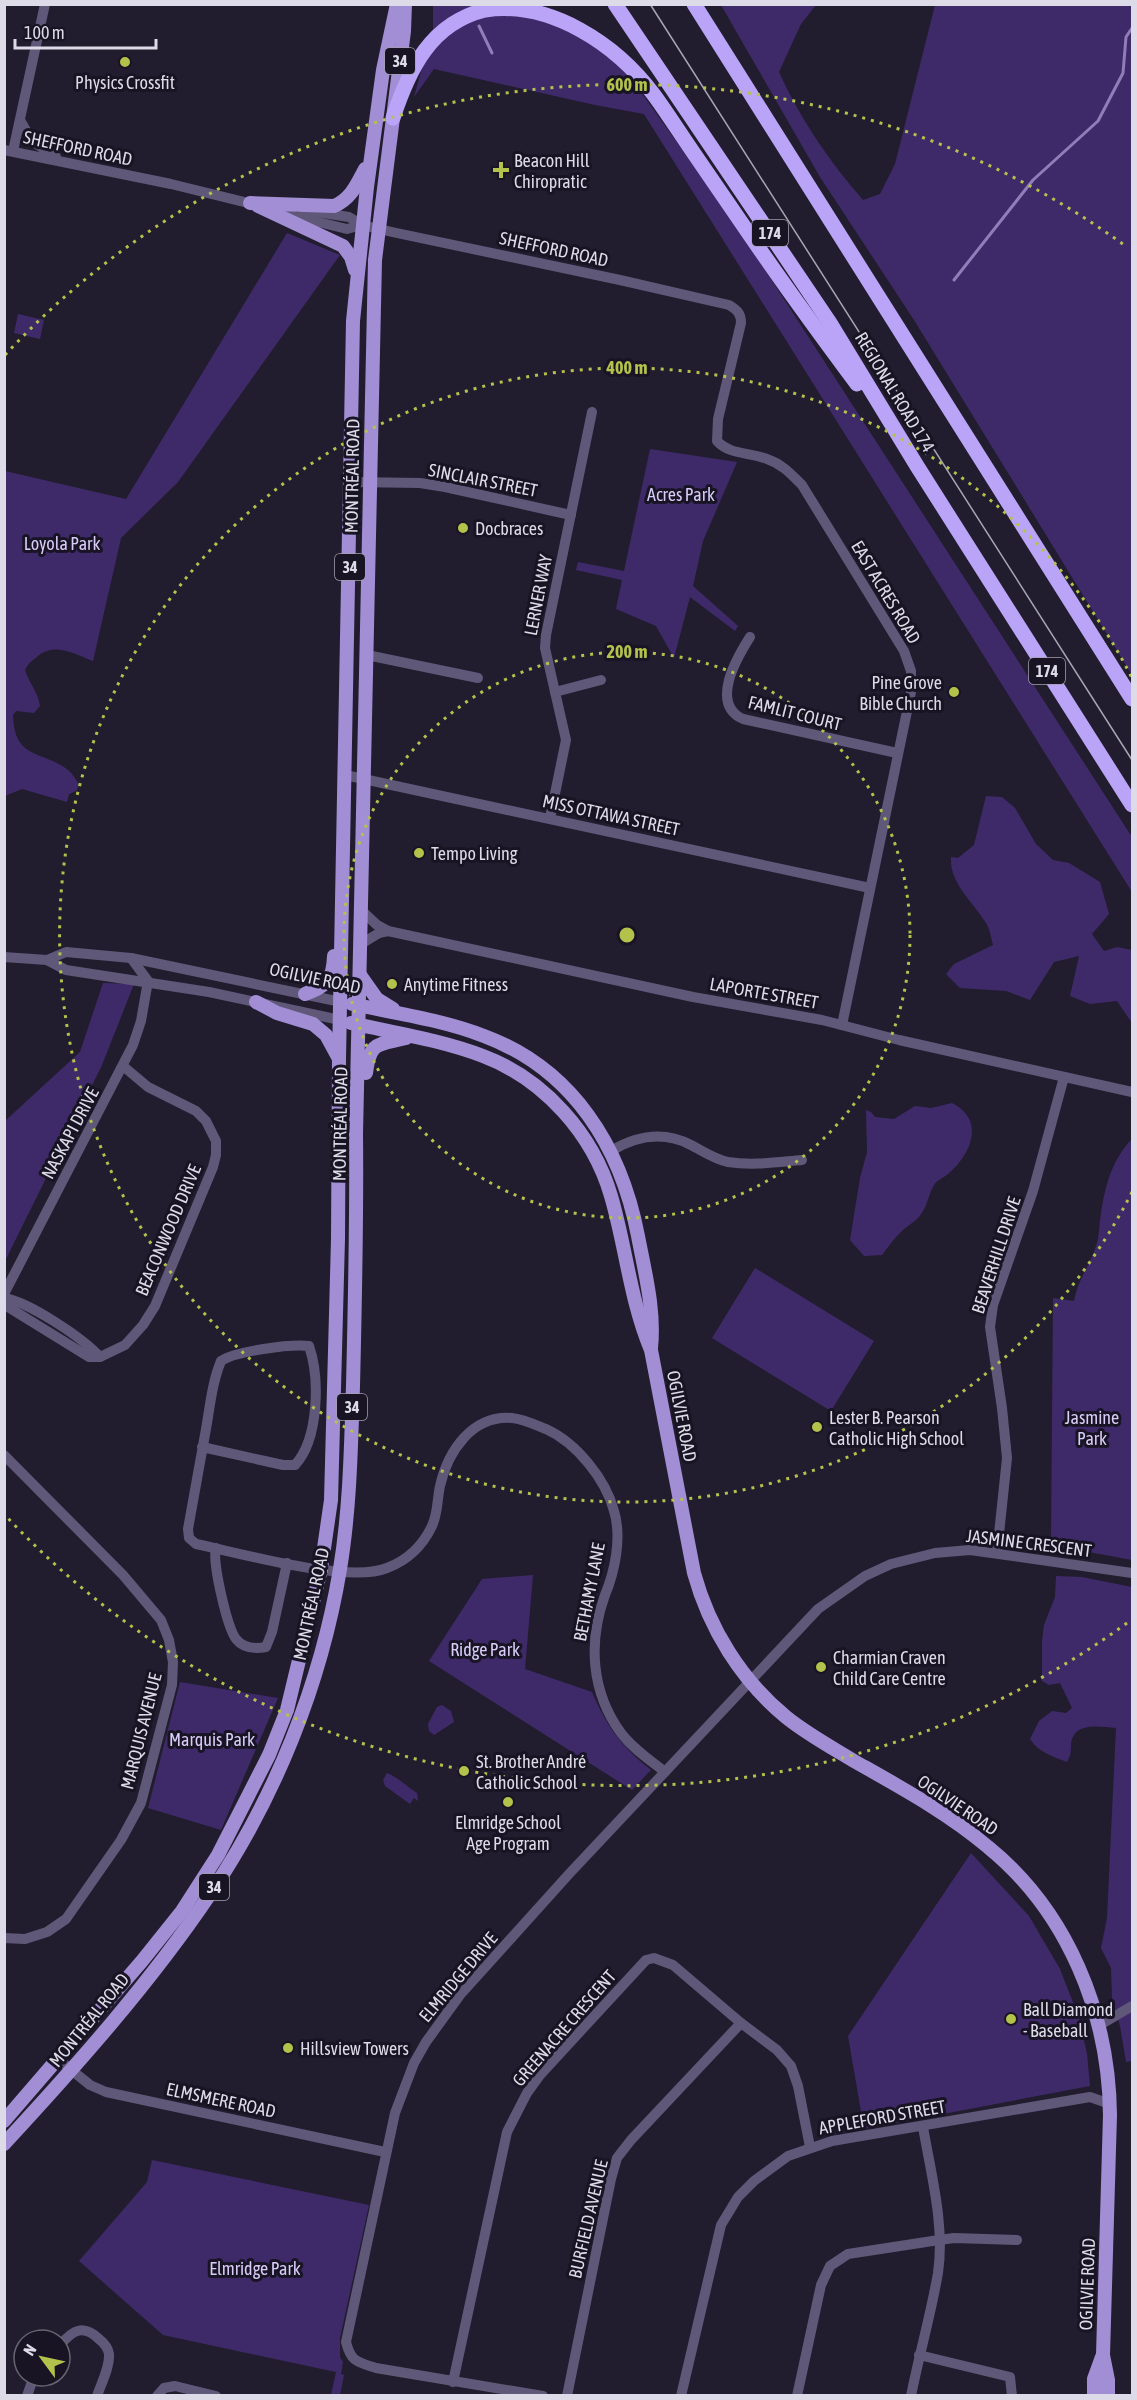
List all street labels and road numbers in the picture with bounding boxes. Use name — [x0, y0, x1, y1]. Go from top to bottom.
road number: 34 — [385, 48, 415, 74]
street label: SHEFFORD ROAD — [22, 126, 134, 170]
road number: 174 — [752, 220, 788, 246]
street label: SHEFFORD ROAD — [498, 227, 610, 271]
street label: REGIONAL ROAD 174 — [851, 328, 939, 456]
street label: MONTRÉAL ROAD — [341, 419, 363, 533]
street label: SINCLAIR STREET — [427, 459, 539, 501]
street label: EAST ACRES ROAD — [847, 537, 925, 647]
street label: LERNER WAY — [520, 553, 556, 637]
road number: 34 — [335, 554, 365, 580]
road number: 174 — [1029, 658, 1065, 684]
street label: FAMLIT COURT — [746, 691, 844, 735]
street label: MISS OTTAWA STREET — [541, 790, 682, 840]
street label: OGILVIE ROAD — [268, 958, 362, 998]
street label: LAPORTE STREET — [708, 973, 820, 1013]
street label: MONTRÉAL ROAD — [329, 1067, 351, 1181]
street label: NASKAPI DRIVE — [37, 1083, 103, 1182]
street label: BEACONWOOD DRIVE — [131, 1161, 205, 1299]
street label: BEAVERHILL DRIVE — [967, 1194, 1025, 1316]
street label: OGILVIE ROAD — [663, 1369, 701, 1463]
road number: 34 — [337, 1394, 367, 1420]
street label: JASMINE CRESCENT — [965, 1525, 1093, 1561]
street label: BETHAMY LANE — [569, 1541, 609, 1643]
street label: MONTRÉAL ROAD — [289, 1546, 333, 1662]
street label: MARQUIS AVENUE — [116, 1670, 166, 1791]
street label: OGILVIE ROAD — [914, 1770, 1002, 1840]
road number: 34 — [199, 1874, 229, 1900]
street label: ELMRIDGE DRIVE — [415, 1928, 502, 2026]
street label: GREENACRE CRESCENT — [508, 1966, 620, 2090]
street label: MONTRÉAL ROAD — [45, 1969, 133, 2071]
street label: ELMSMERE ROAD — [164, 2078, 278, 2122]
street label: APPLEFORD STREET — [817, 2096, 947, 2138]
street label: BURFIELD AVENUE — [564, 2157, 612, 2280]
street label: OGILVIE ROAD — [1075, 2237, 1099, 2331]

